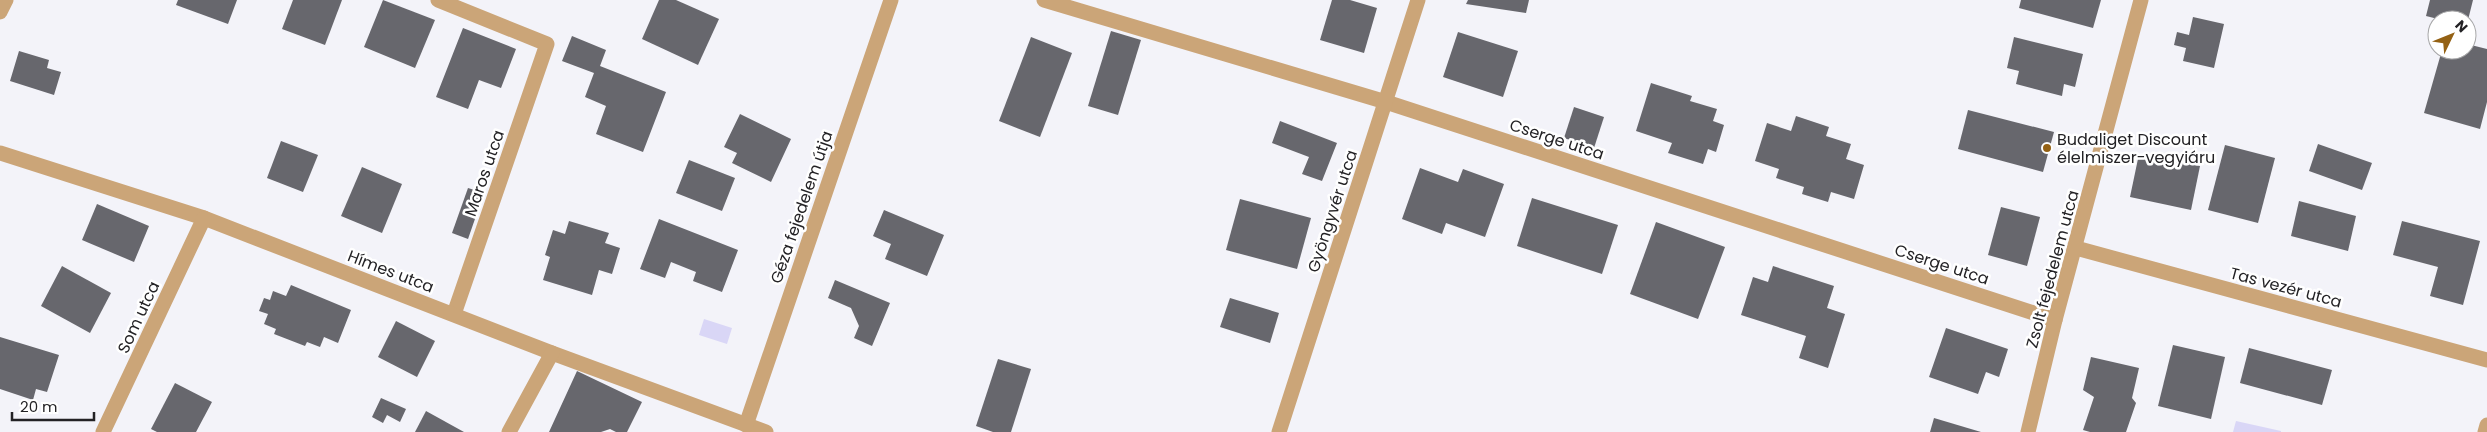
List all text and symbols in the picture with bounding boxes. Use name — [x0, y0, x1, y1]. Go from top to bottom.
north arrow — [2427, 10, 2477, 60]
text: N — [2451, 15, 2472, 37]
street label: Cserge utca — [1507, 113, 1607, 166]
street label: Maros utca — [459, 127, 510, 219]
street label: Géza fejedelem útja — [765, 128, 838, 287]
place label: Budaliget Discount élelmiszer-vegyiáru — [2057, 128, 2215, 169]
marker: Budaliget Discount élelmiszer-vegyiáru — [2041, 142, 2053, 154]
street label: Gyöngyvér utca — [1302, 147, 1363, 275]
street label: Zsolt fejedelem utca — [2020, 188, 2085, 350]
street label: Cserge utca — [1892, 238, 1992, 291]
street label: Hímes utca — [344, 244, 437, 298]
street label: Tas vezér utca — [2227, 261, 2344, 313]
street label: Som utca — [112, 277, 165, 357]
scale bar — [12, 390, 95, 422]
text: 20 m — [20, 396, 58, 417]

